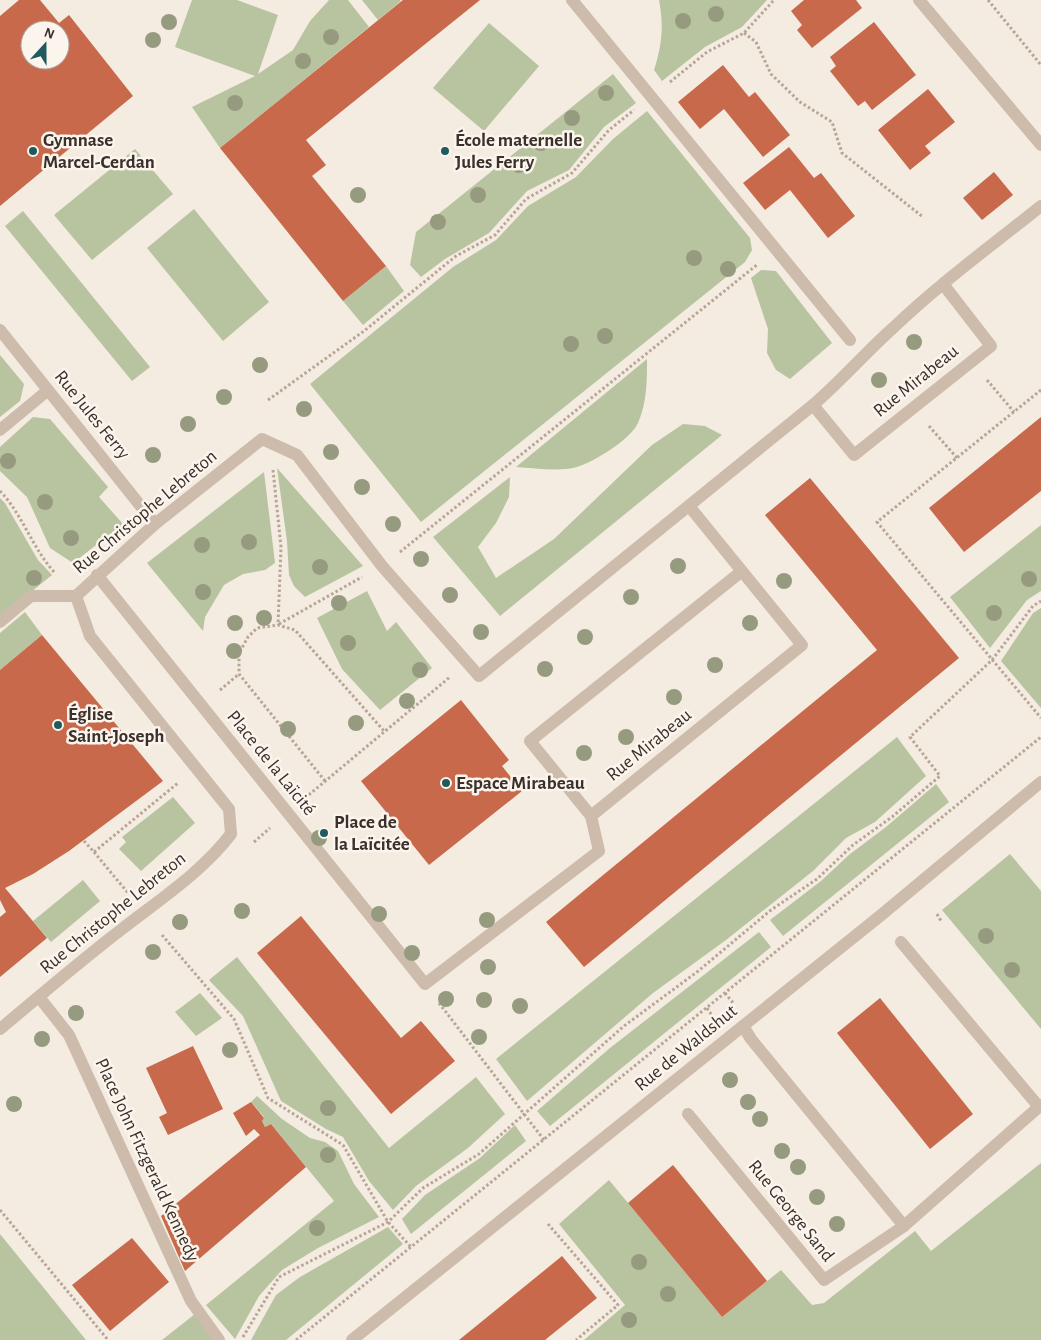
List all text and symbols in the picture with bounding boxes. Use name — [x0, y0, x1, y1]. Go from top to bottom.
north arrow — [20, 20, 70, 70]
text: N — [42, 26, 56, 42]
place label: École maternelle Jules Ferry — [455, 129, 582, 172]
place label: Gymnase Marcel-Cerdan — [43, 131, 155, 172]
marker: Gymnase Marcel-Cerdan — [27, 145, 39, 157]
marker: École maternelle Jules Ferry — [439, 145, 451, 157]
street label: Rue Mirabeau — [870, 341, 962, 421]
street label: Rue Jules Ferry — [51, 367, 133, 463]
street label: Rue Christophe Lebreton — [69, 446, 221, 578]
place label: Église Saint-Joseph — [68, 703, 164, 746]
street label: Rue Mirabeau — [603, 705, 695, 785]
street label: Place de la Laïcité — [223, 707, 319, 819]
marker: Église Saint-Joseph — [52, 719, 64, 731]
place label: Espace Mirabeau — [456, 774, 585, 793]
marker: Espace Mirabeau — [440, 777, 452, 789]
place label: Place de la Laïcitée — [334, 813, 410, 854]
marker: Place de la Laïcitée — [318, 827, 330, 839]
street label: Rue Christophe Lebreton — [37, 849, 189, 977]
street label: Rue de Waldshut — [631, 1001, 741, 1095]
street label: Place John Fitzgerald Kennedy — [91, 1055, 203, 1265]
street label: Rue George Sand — [744, 1157, 838, 1266]

